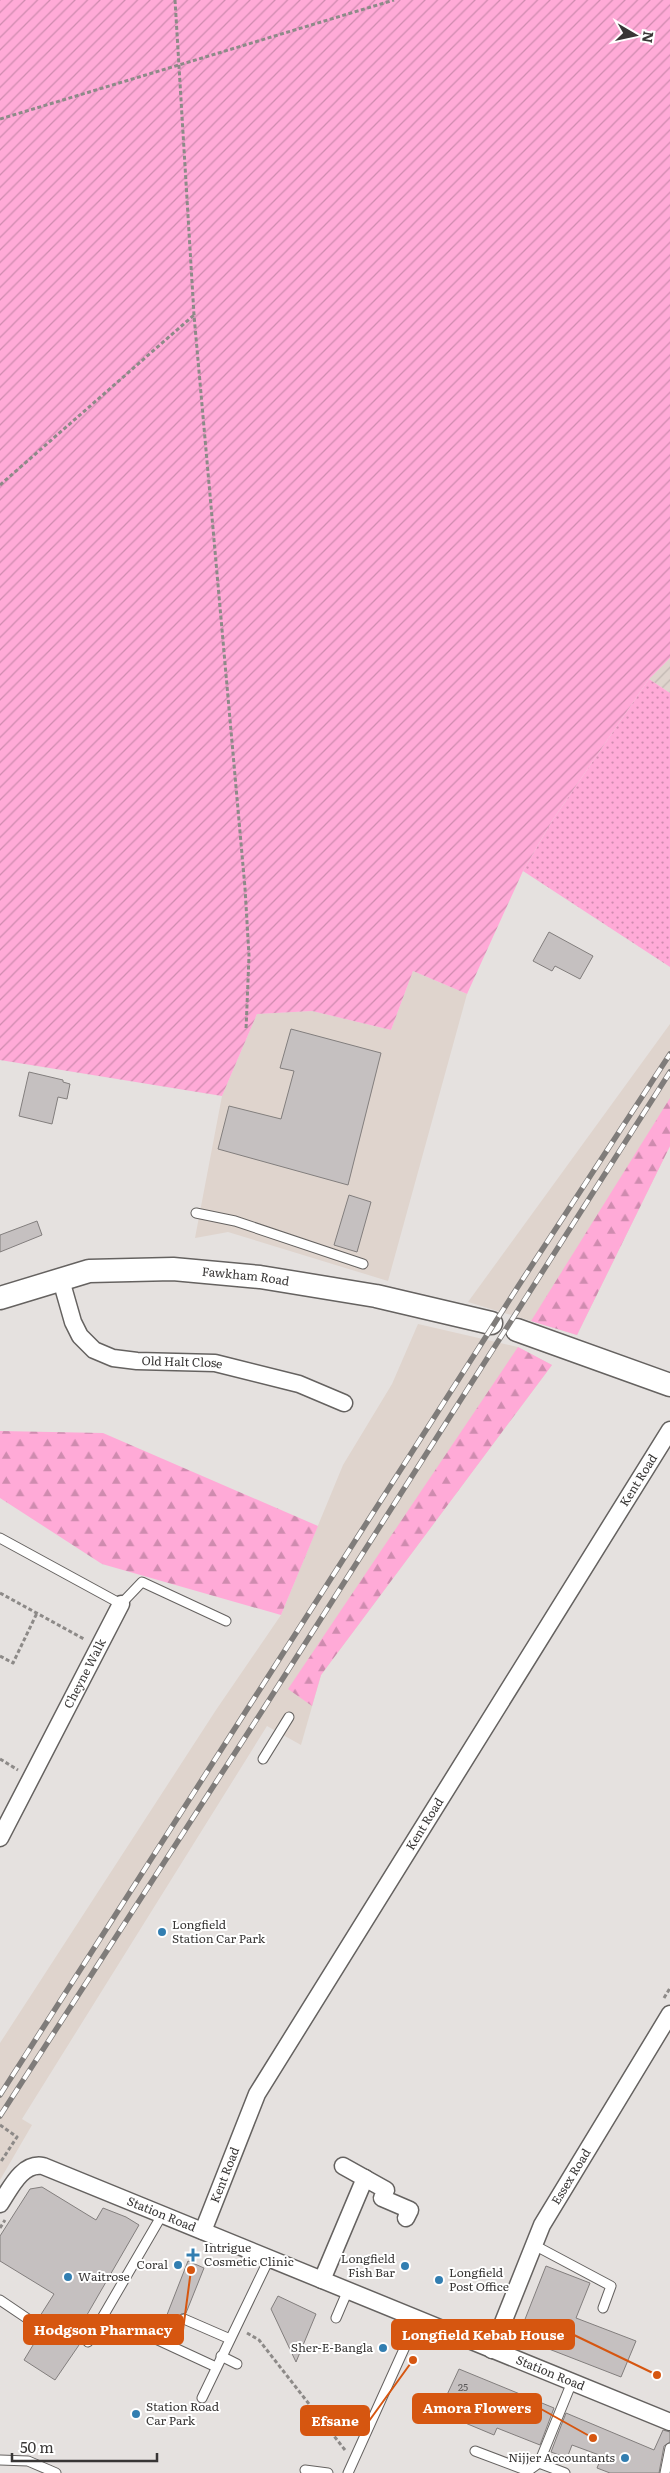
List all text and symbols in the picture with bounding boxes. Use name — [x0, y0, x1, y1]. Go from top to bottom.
north arrow — [610, 10, 660, 60]
text: N — [638, 30, 660, 45]
street label: Fawkham Road — [201, 1262, 291, 1290]
street label: Old Halt Close — [141, 1351, 225, 1373]
street label: Kent Road — [615, 1449, 661, 1510]
street label: Cheyne Walk — [59, 1635, 110, 1711]
street label: Kent Road — [401, 1793, 448, 1853]
place label: Longfield Station Car Park — [172, 1915, 266, 1947]
marker: Longfield Station Car Park — [156, 1926, 168, 1938]
street label: Kent Road — [205, 2144, 243, 2206]
street label: Essex Road — [546, 2144, 595, 2208]
street label: Station Road — [125, 2191, 200, 2236]
place label: Intrigue Cosmetic Clinic — [204, 2238, 294, 2270]
marker: Intrigue Cosmetic Clinic — [186, 2248, 200, 2262]
place label: Longfield Fish Bar — [341, 2249, 396, 2281]
place label: Coral — [137, 2255, 168, 2273]
marker: Coral — [172, 2259, 184, 2271]
marker: Longfield Fish Bar — [399, 2260, 411, 2272]
place label: Longfield Post Office — [449, 2263, 509, 2295]
place label: Waitrose — [78, 2267, 130, 2285]
marker: Waitrose — [62, 2271, 74, 2283]
marker: Longfield Post Office — [433, 2274, 445, 2286]
callout: Hodgson Pharmacy — [24, 2315, 183, 2344]
text: Hodgson Pharmacy — [34, 2319, 173, 2339]
callout: Longfield Kebab House — [392, 2320, 574, 2349]
text: Longfield Kebab House — [402, 2324, 564, 2344]
place label: Sher-E-Bangla — [291, 2338, 374, 2356]
marker: Sher-E-Bangla — [377, 2342, 389, 2354]
street label: Station Road — [513, 2350, 589, 2395]
house number: 25 — [458, 2379, 468, 2394]
callout: Amora Flowers — [413, 2394, 541, 2423]
place label: Station Road Car Park — [146, 2397, 220, 2429]
text: Amora Flowers — [423, 2397, 531, 2417]
callout: Efsane — [301, 2406, 369, 2435]
marker: Station Road Car Park — [130, 2408, 142, 2420]
text: Efsane — [311, 2410, 359, 2430]
scale bar — [12, 2430, 158, 2462]
text: 50 m — [20, 2435, 54, 2458]
place label: Nijjer Accountants — [508, 2448, 616, 2466]
marker: Nijjer Accountants — [619, 2452, 631, 2464]

